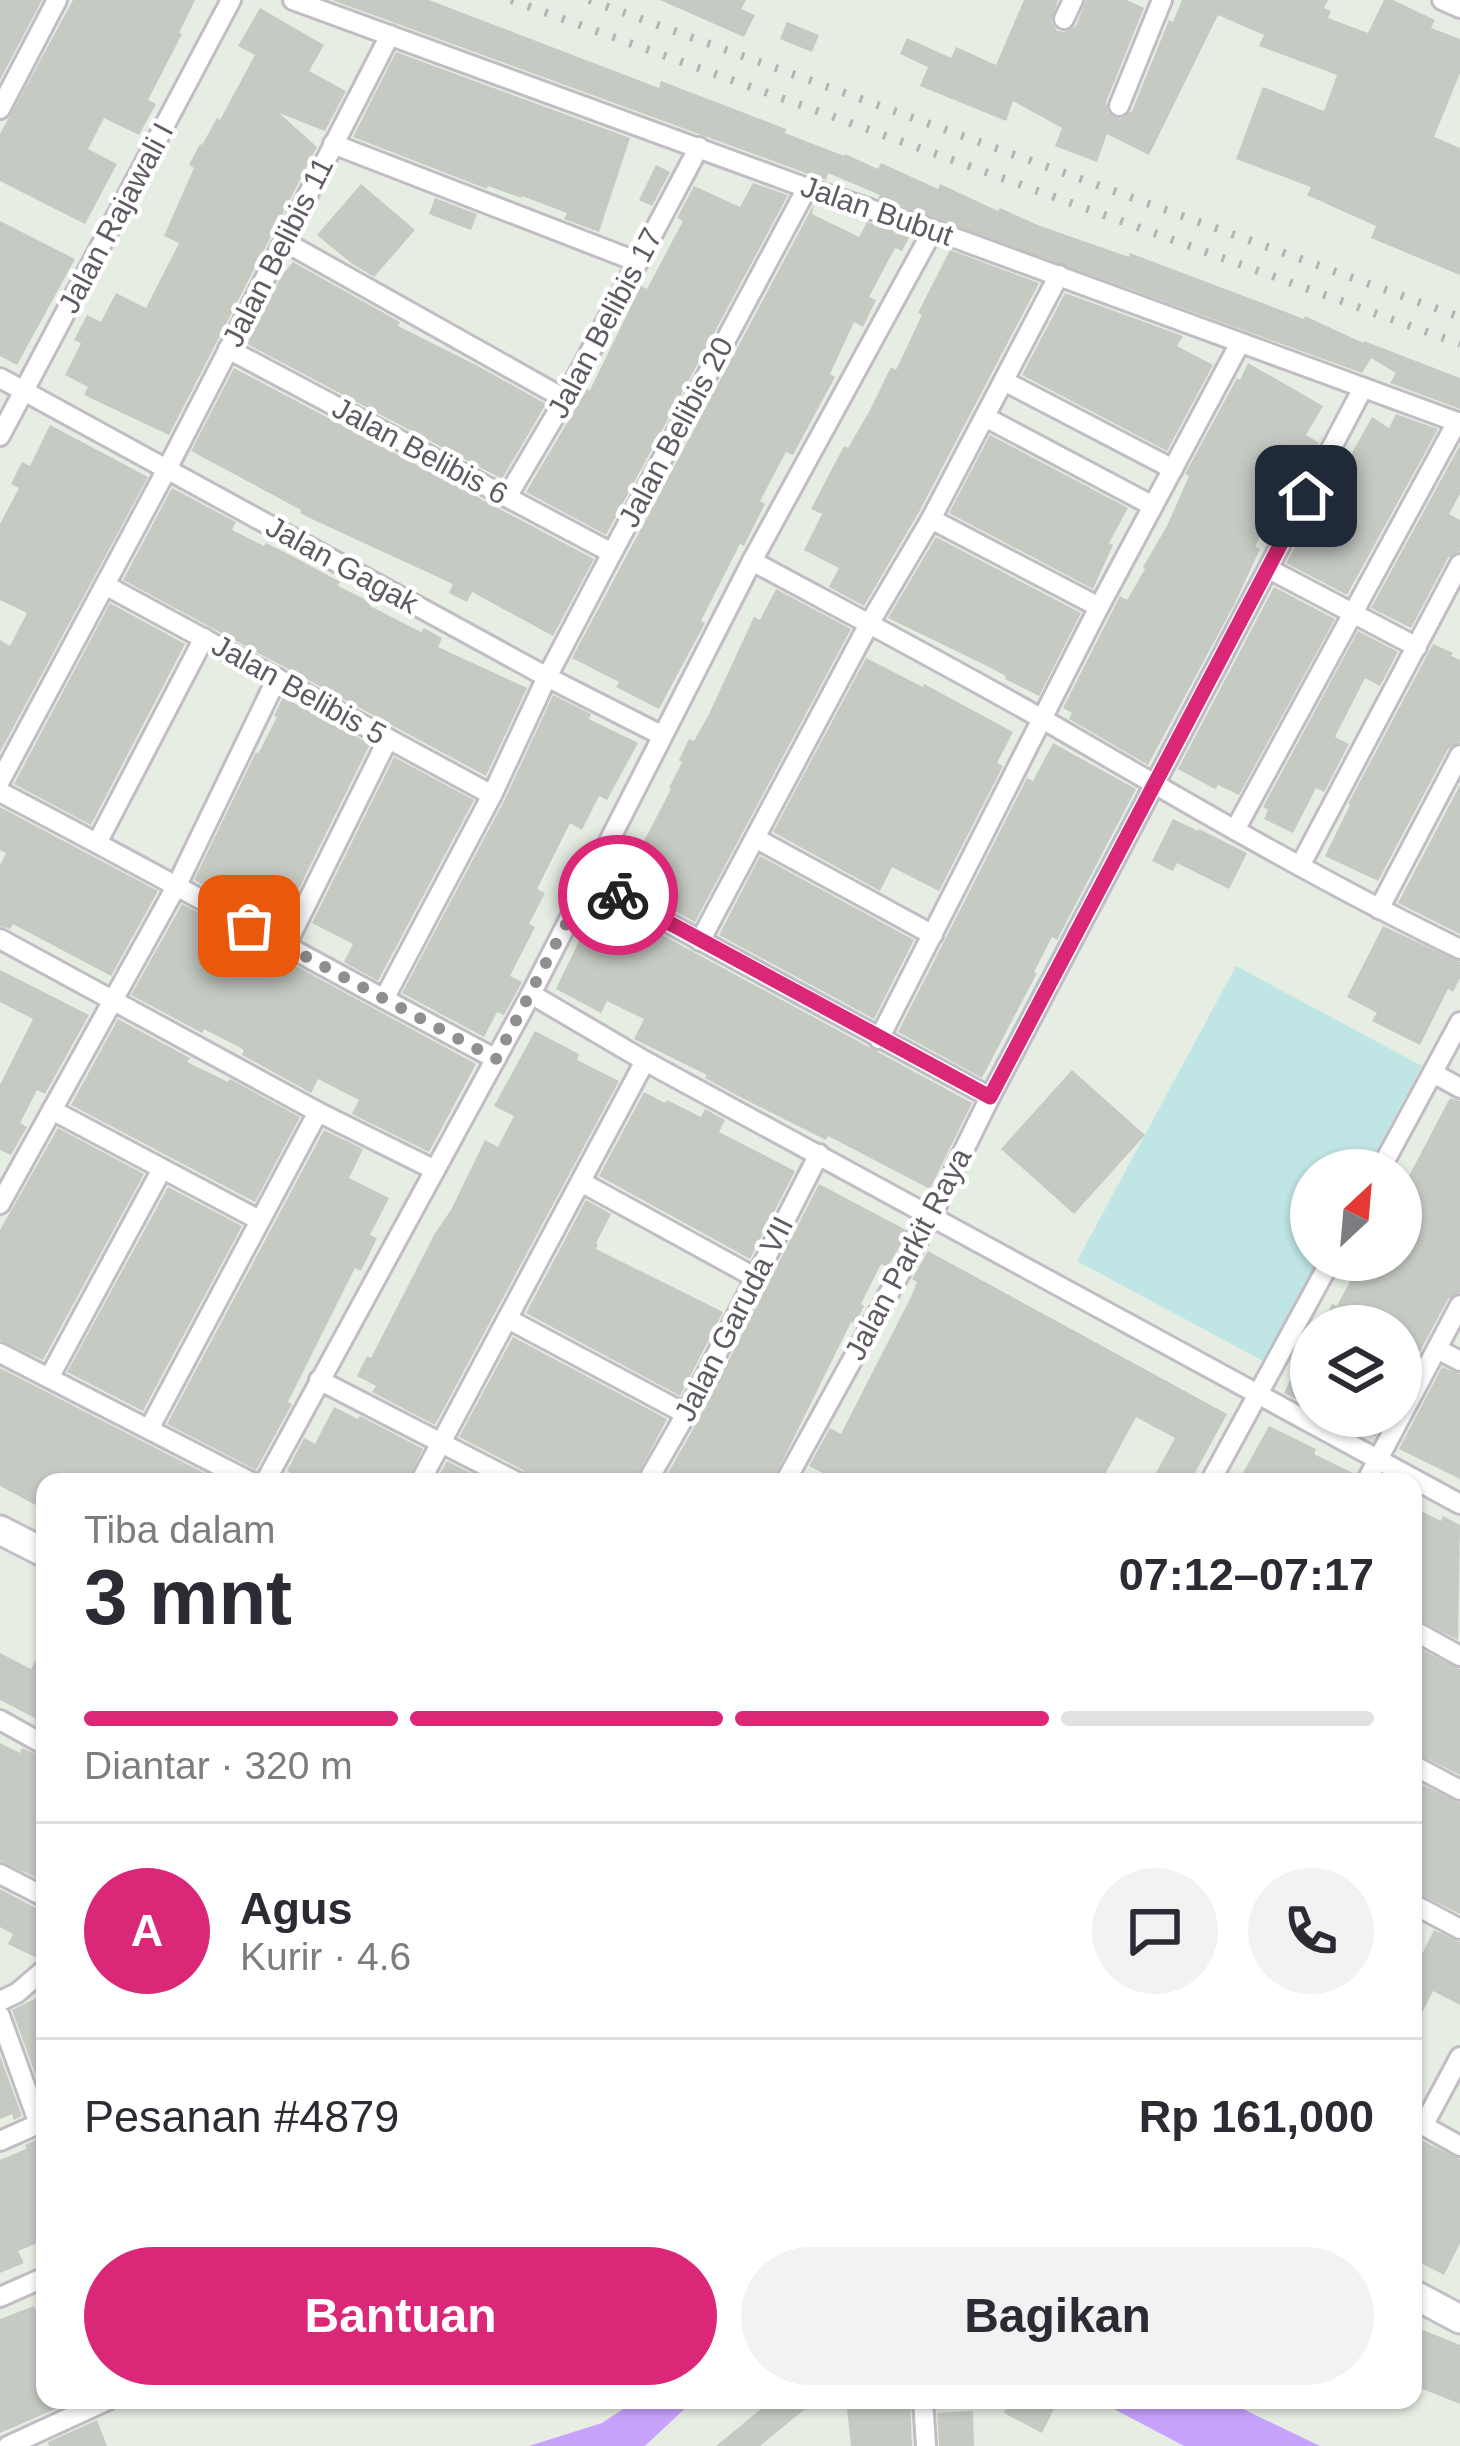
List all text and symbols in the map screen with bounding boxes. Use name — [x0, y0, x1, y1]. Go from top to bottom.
street label: Jalan Rajawali I — [52, 117, 179, 318]
street label: Jalan Belibis 11 — [216, 152, 339, 352]
street label: Jalan Bubut — [797, 169, 958, 252]
street label: Jalan Belibis 17 — [541, 222, 668, 423]
street label: Jalan Belibis 20 — [612, 331, 739, 532]
street label: Jalan Belibis 6 — [327, 391, 513, 511]
pin — [1255, 445, 1357, 547]
icon: home — [1273, 463, 1339, 529]
street label: Jalan Gagak — [261, 509, 425, 620]
street label: Jalan Belibis 5 — [207, 628, 392, 751]
courier — [558, 835, 678, 955]
icon: bike — [585, 862, 651, 928]
pin — [198, 875, 300, 977]
icon: bag — [216, 893, 282, 959]
street label: Jalan Parkit Raya — [838, 1142, 977, 1365]
north arrow — [1290, 1149, 1422, 1281]
map controls — [1290, 1149, 1422, 1437]
street label: Jalan Garuda VII — [668, 1211, 799, 1427]
button: layers — [1290, 1305, 1422, 1437]
text: Tiba dalam — [84, 1508, 275, 1551]
text: 07:12–07:17 — [1119, 1549, 1374, 1600]
text: 3 mnt — [84, 1553, 292, 1641]
text: Diantar · 320 m — [84, 1744, 353, 1787]
button: chat — [1092, 1868, 1218, 1994]
button: phone — [1248, 1868, 1374, 1994]
text: Agus — [240, 1883, 353, 1934]
text: A — [131, 1905, 163, 1956]
text: Kurir · 4.6 — [240, 1935, 411, 1978]
text: Pesanan #4879 — [84, 2091, 399, 2142]
text: Rp 161,000 — [1139, 2091, 1374, 2142]
button: Bantuan — [84, 2247, 717, 2385]
button: Bagikan — [741, 2247, 1374, 2385]

